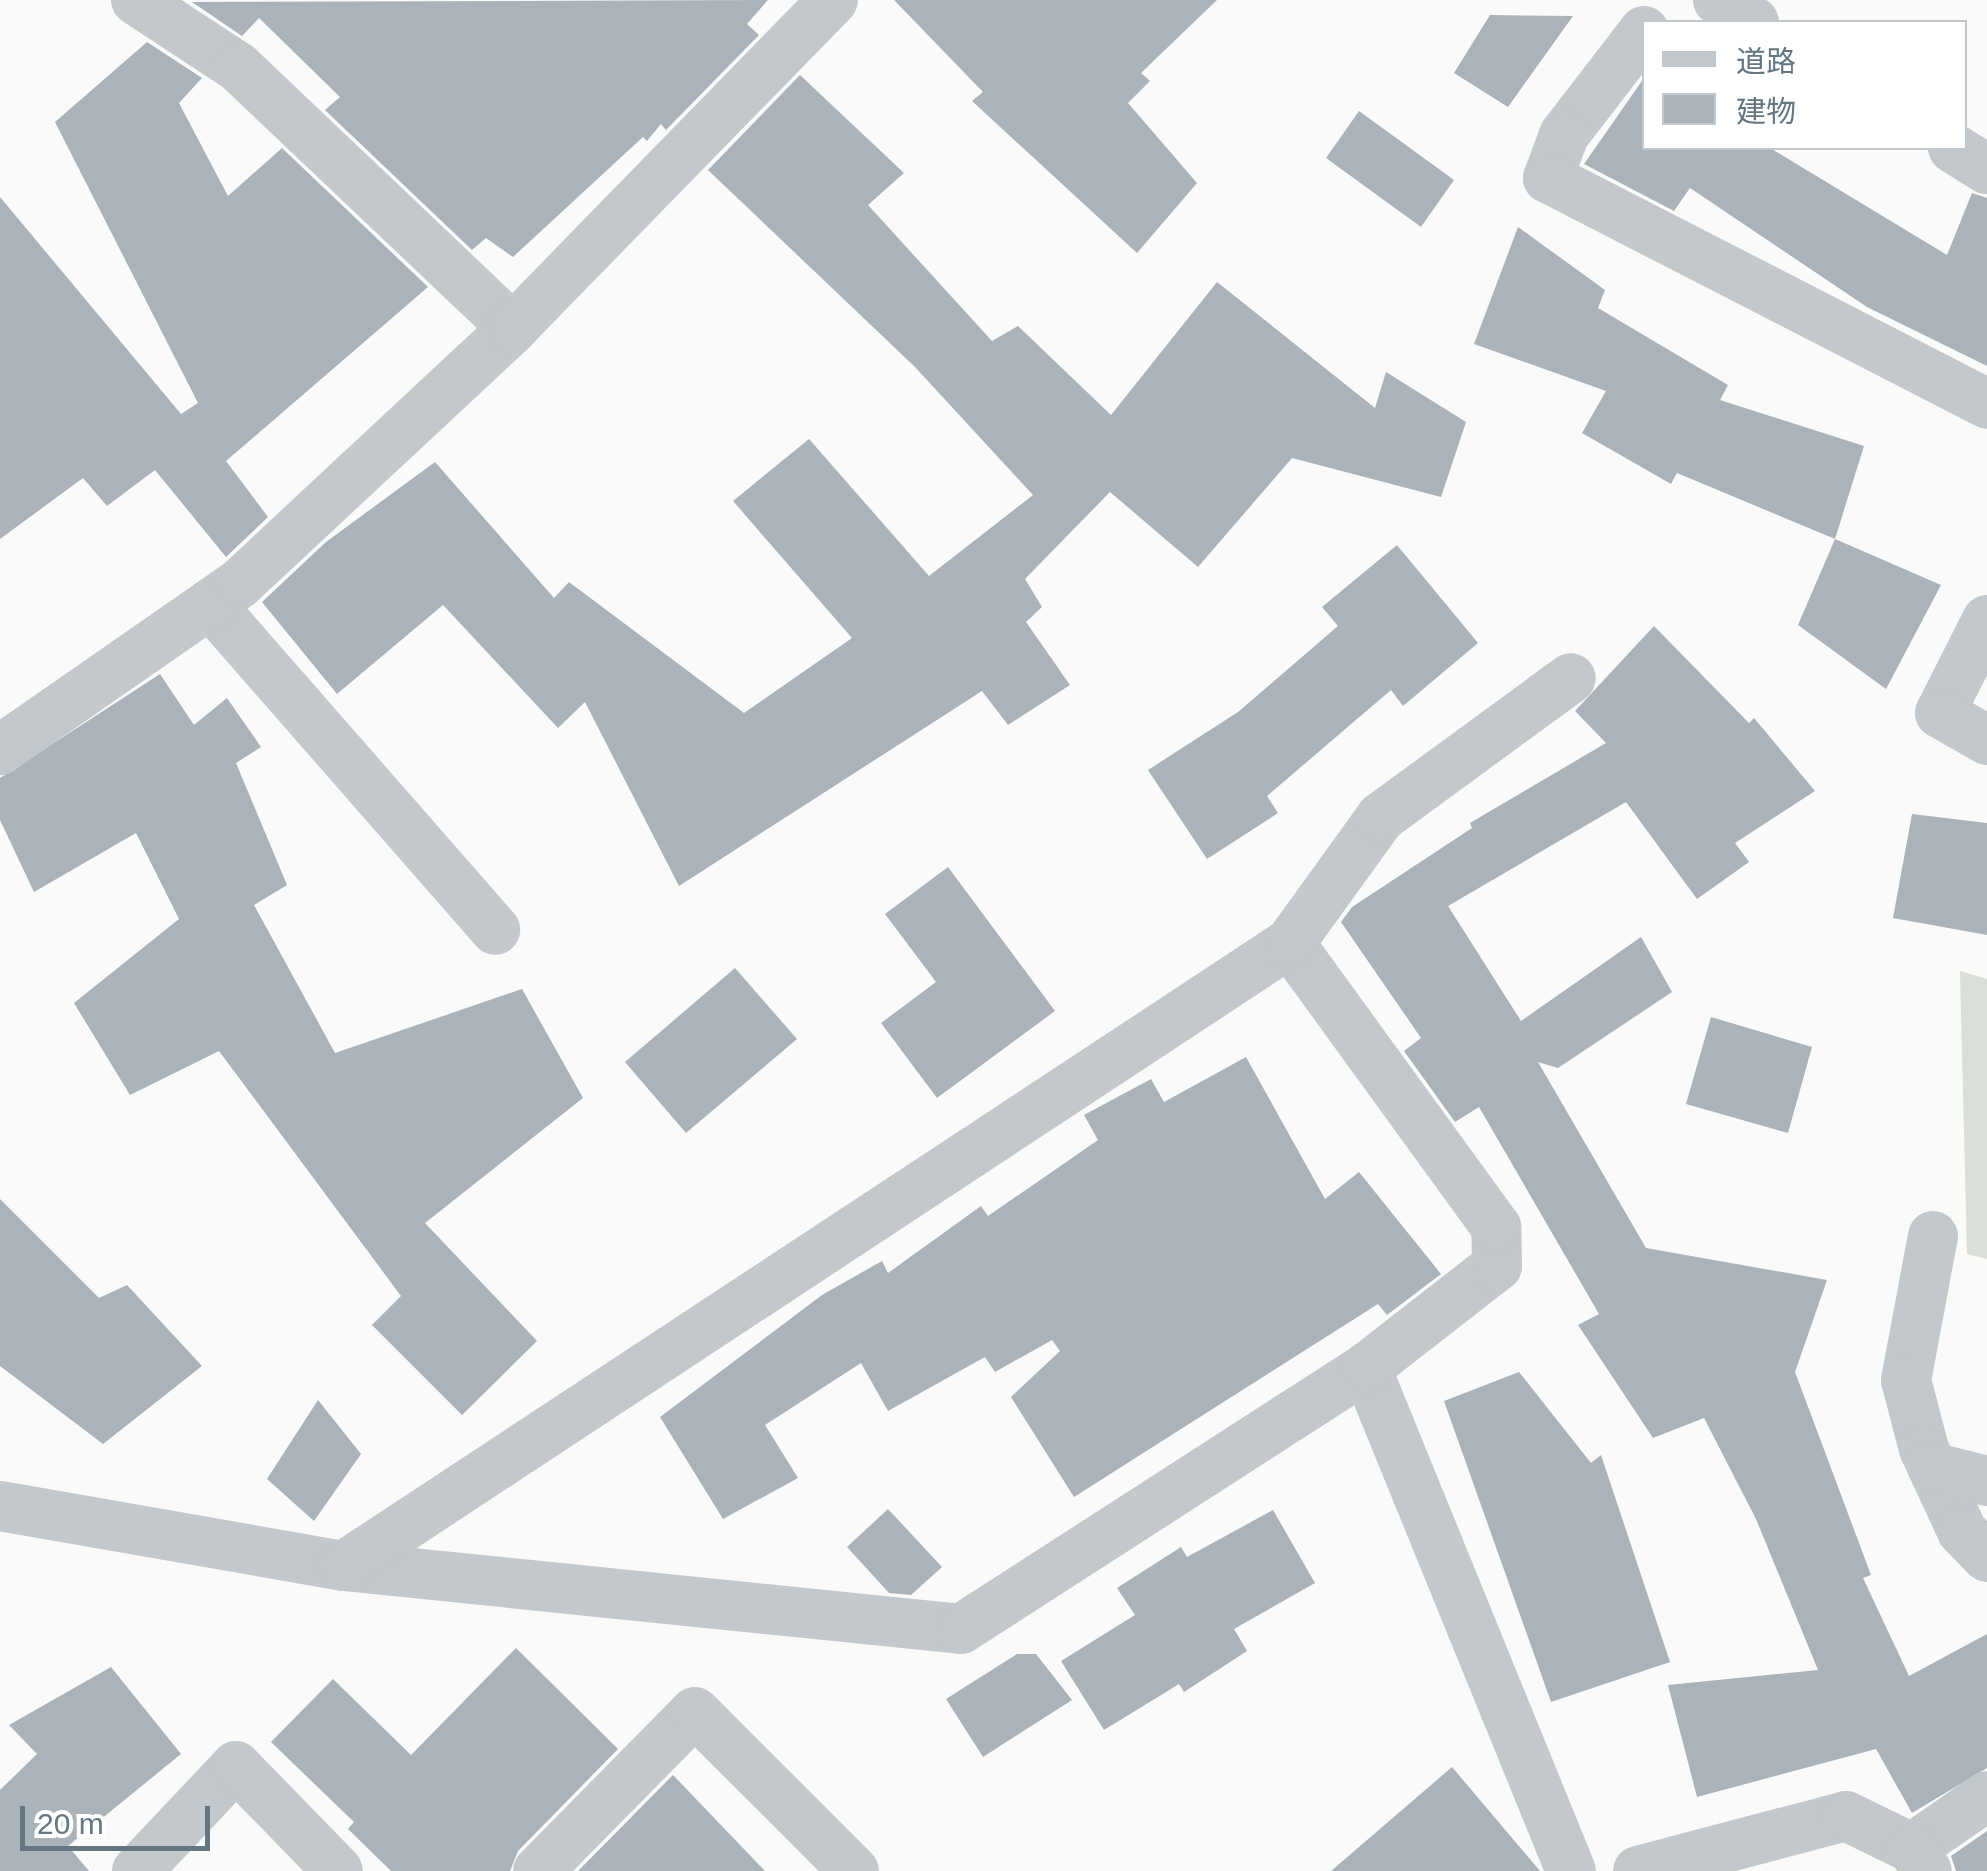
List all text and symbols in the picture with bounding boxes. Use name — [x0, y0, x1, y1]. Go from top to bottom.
legend — [1642, 20, 1967, 150]
text: 道路 — [1736, 45, 1796, 78]
text: 建物 — [1736, 95, 1796, 128]
scale bar — [25, 1786, 215, 1848]
text: 20 m — [37, 1807, 104, 1840]

